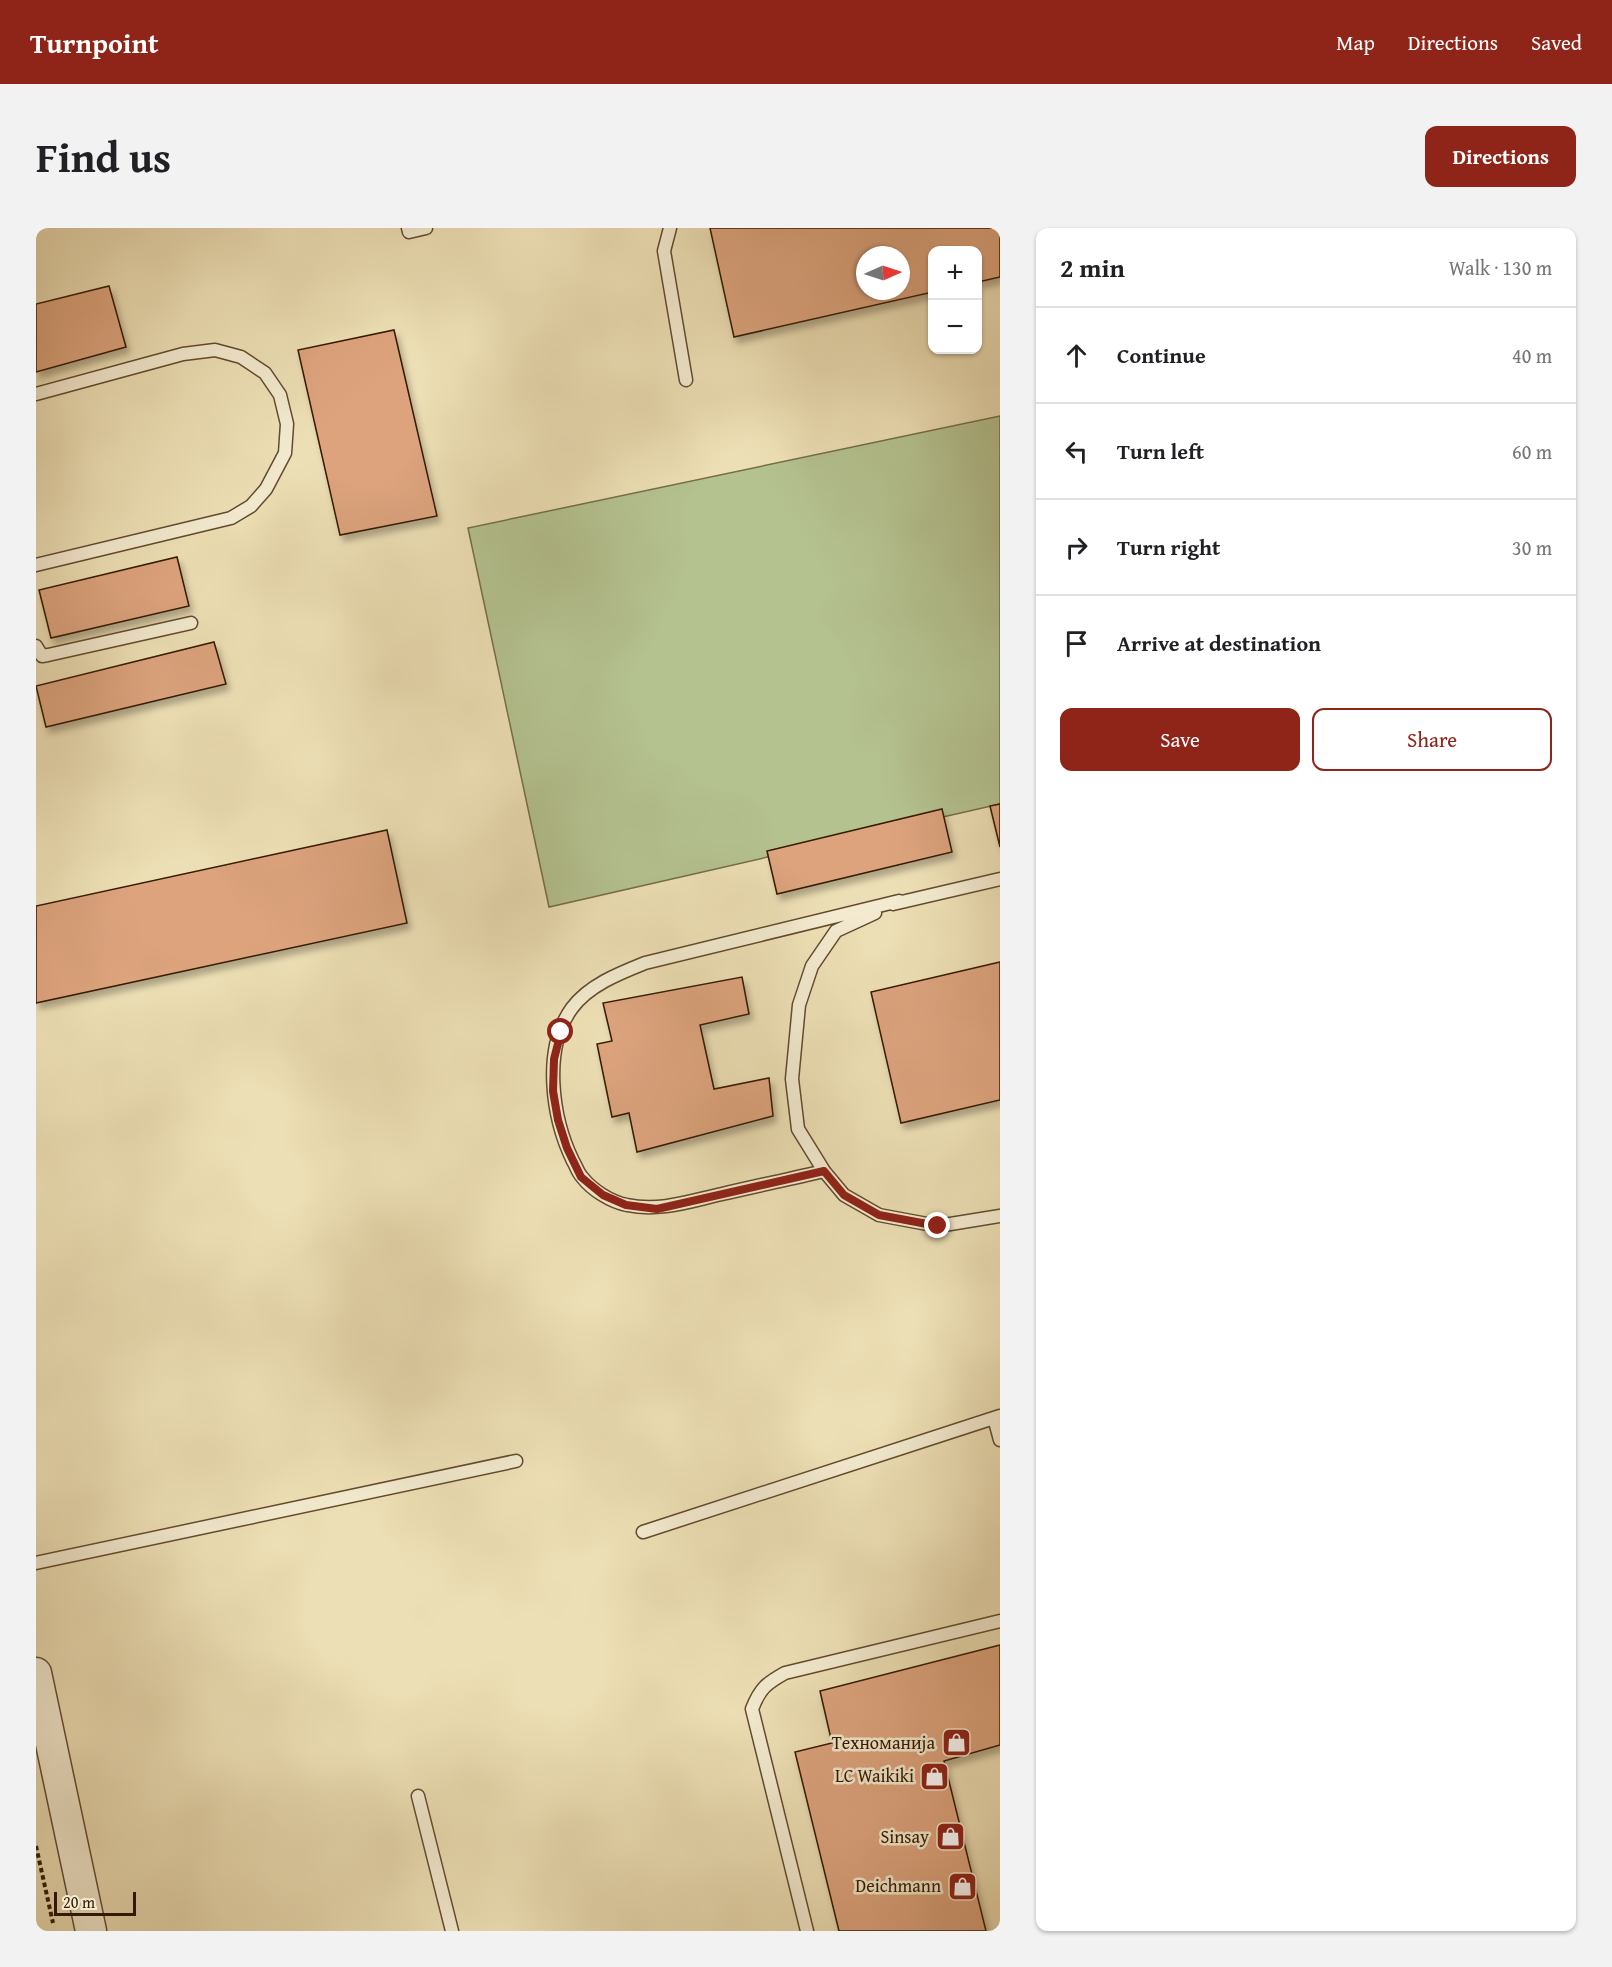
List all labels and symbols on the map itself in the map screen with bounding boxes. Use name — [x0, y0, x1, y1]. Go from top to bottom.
north arrow — [856, 246, 910, 300]
route start — [547, 1018, 573, 1044]
route end — [924, 1212, 950, 1238]
shop icon: Техноманија — [940, 1727, 972, 1759]
place label: Техноманија — [832, 1729, 935, 1756]
shop icon: LC Waikiki — [919, 1760, 951, 1792]
place label: LC Waikiki — [835, 1762, 914, 1789]
shop icon: Sinsay — [934, 1821, 966, 1853]
place label: Sinsay — [880, 1823, 929, 1850]
shop icon: Deichmann — [946, 1870, 978, 1902]
place label: Deichmann — [855, 1872, 941, 1899]
scale bar — [54, 1889, 136, 1916]

